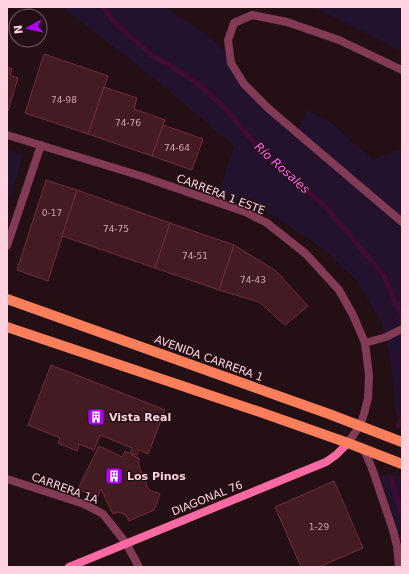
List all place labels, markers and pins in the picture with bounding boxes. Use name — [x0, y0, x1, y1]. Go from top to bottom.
building icon: Vista Real — [86, 407, 106, 427]
place label: Vista Real — [109, 411, 171, 424]
building icon: Los Pinos — [104, 466, 124, 486]
place label: Los Pinos — [127, 470, 186, 483]

